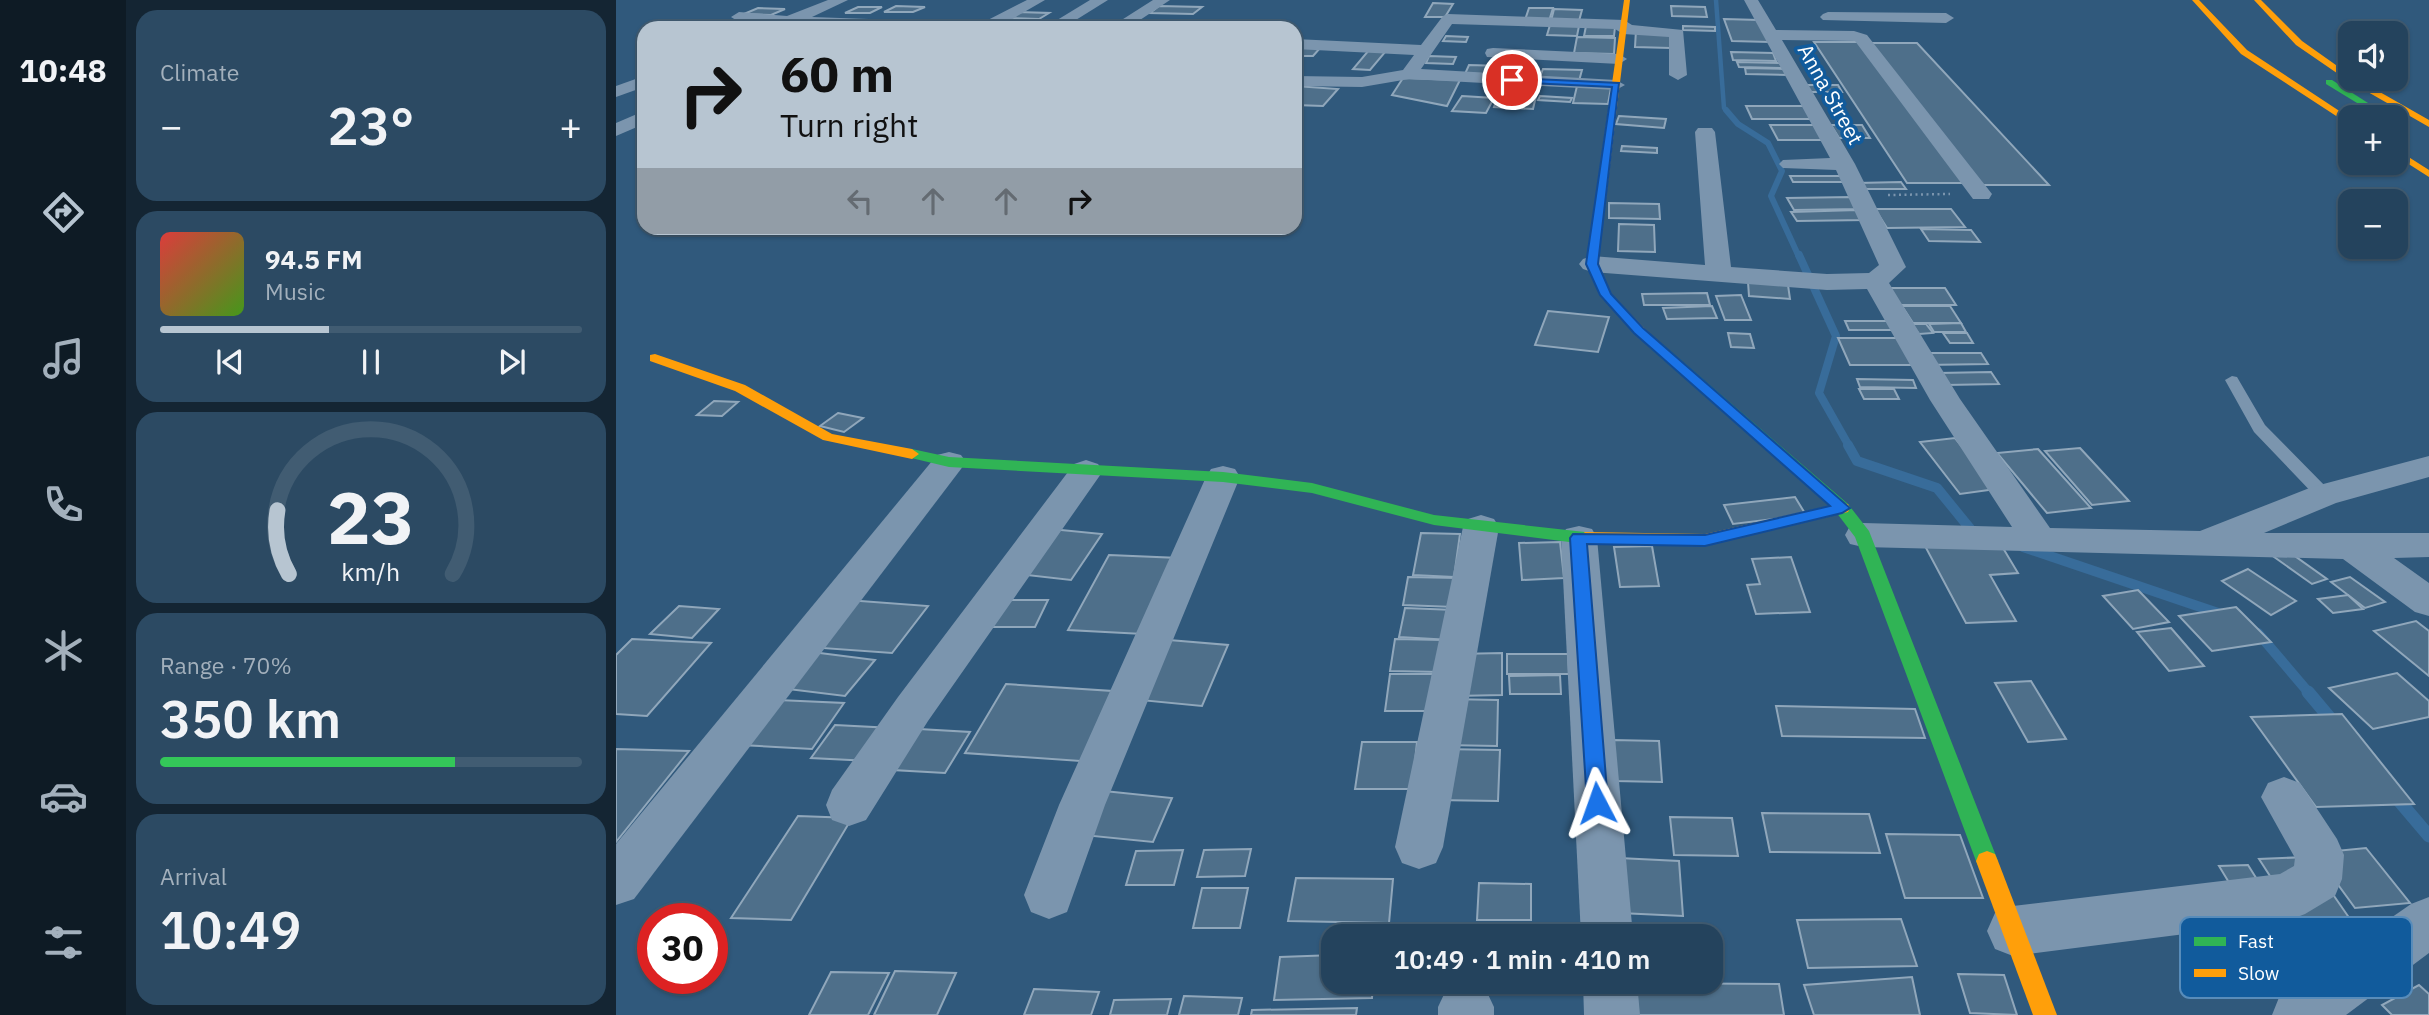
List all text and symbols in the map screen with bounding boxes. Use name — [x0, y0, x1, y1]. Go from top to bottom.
map controls — [2338, 21, 2408, 259]
button: sound — [2338, 21, 2408, 91]
street label: Anna Street — [1792, 39, 1870, 149]
text: 60 m — [780, 42, 894, 105]
text: 10:48 — [19, 49, 107, 91]
icon: right — [665, 49, 756, 140]
pin — [1482, 50, 1542, 110]
text: Climate — [160, 57, 239, 87]
icon: arrive — [1493, 61, 1531, 99]
text: 23° — [328, 92, 414, 159]
text: − — [160, 101, 183, 150]
text: + — [559, 101, 582, 150]
text: Turn right — [780, 104, 918, 146]
button: + — [2338, 105, 2408, 175]
icon: left — [841, 182, 879, 220]
icon: ahead — [914, 182, 952, 220]
icon: ahead — [987, 182, 1025, 220]
icon: right — [1060, 182, 1098, 220]
icon: directions — [39, 188, 88, 237]
button: − — [2338, 189, 2408, 259]
text: 94.5 FM — [265, 242, 363, 276]
text: Music — [265, 276, 325, 306]
icon: music — [39, 334, 88, 383]
icon: previous — [211, 343, 249, 381]
icon: pause — [352, 343, 390, 381]
icon: next — [493, 343, 531, 381]
text: 23 — [327, 469, 415, 564]
icon: phone — [39, 480, 88, 529]
text: km/h — [342, 554, 400, 587]
icon: climate — [39, 626, 88, 675]
text: Range · 70% — [160, 650, 292, 680]
text: 350 km — [160, 685, 341, 752]
position arrow — [1560, 766, 1634, 840]
icon: car — [39, 772, 88, 821]
text: Arrival — [160, 861, 227, 891]
text: 10:49 — [160, 896, 301, 963]
speed limit sign: 30 — [637, 903, 728, 994]
legend — [2180, 917, 2412, 998]
icon: filters — [39, 918, 88, 967]
text: Fast — [2238, 929, 2274, 953]
text: 10:49 · 1 min · 410 m — [1394, 942, 1650, 976]
text: Slow — [2238, 961, 2279, 985]

